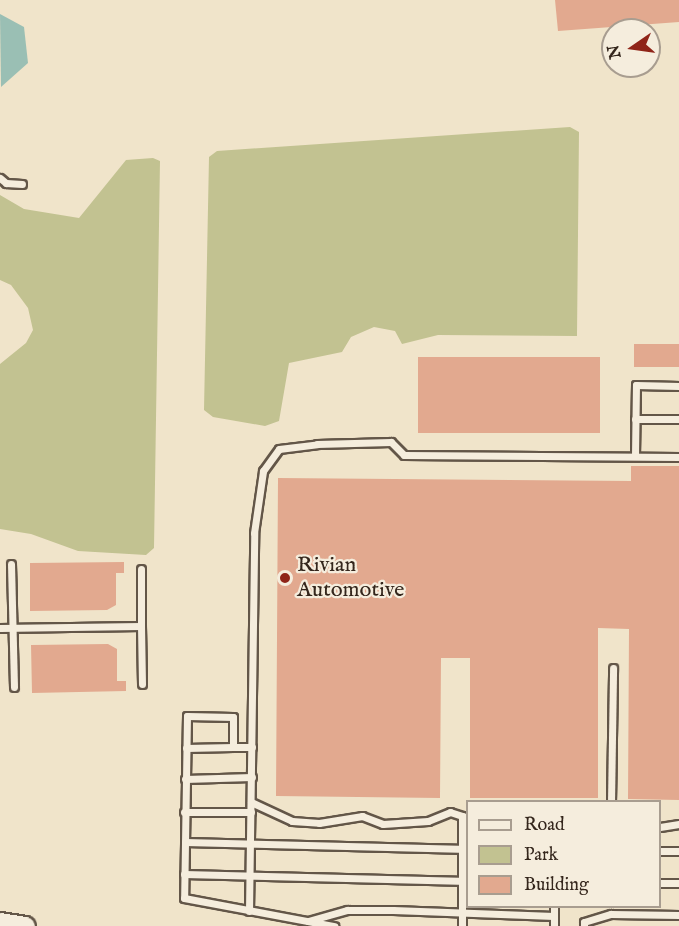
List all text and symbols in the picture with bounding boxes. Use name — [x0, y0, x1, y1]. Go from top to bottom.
north arrow — [601, 18, 661, 78]
text: N — [604, 43, 627, 61]
place label: Rivian Automotive — [297, 552, 404, 604]
marker: Rivian Automotive — [278, 571, 292, 585]
legend — [466, 800, 661, 908]
text: Road — [524, 814, 565, 837]
text: Park — [524, 844, 558, 867]
text: Building — [524, 874, 589, 897]

